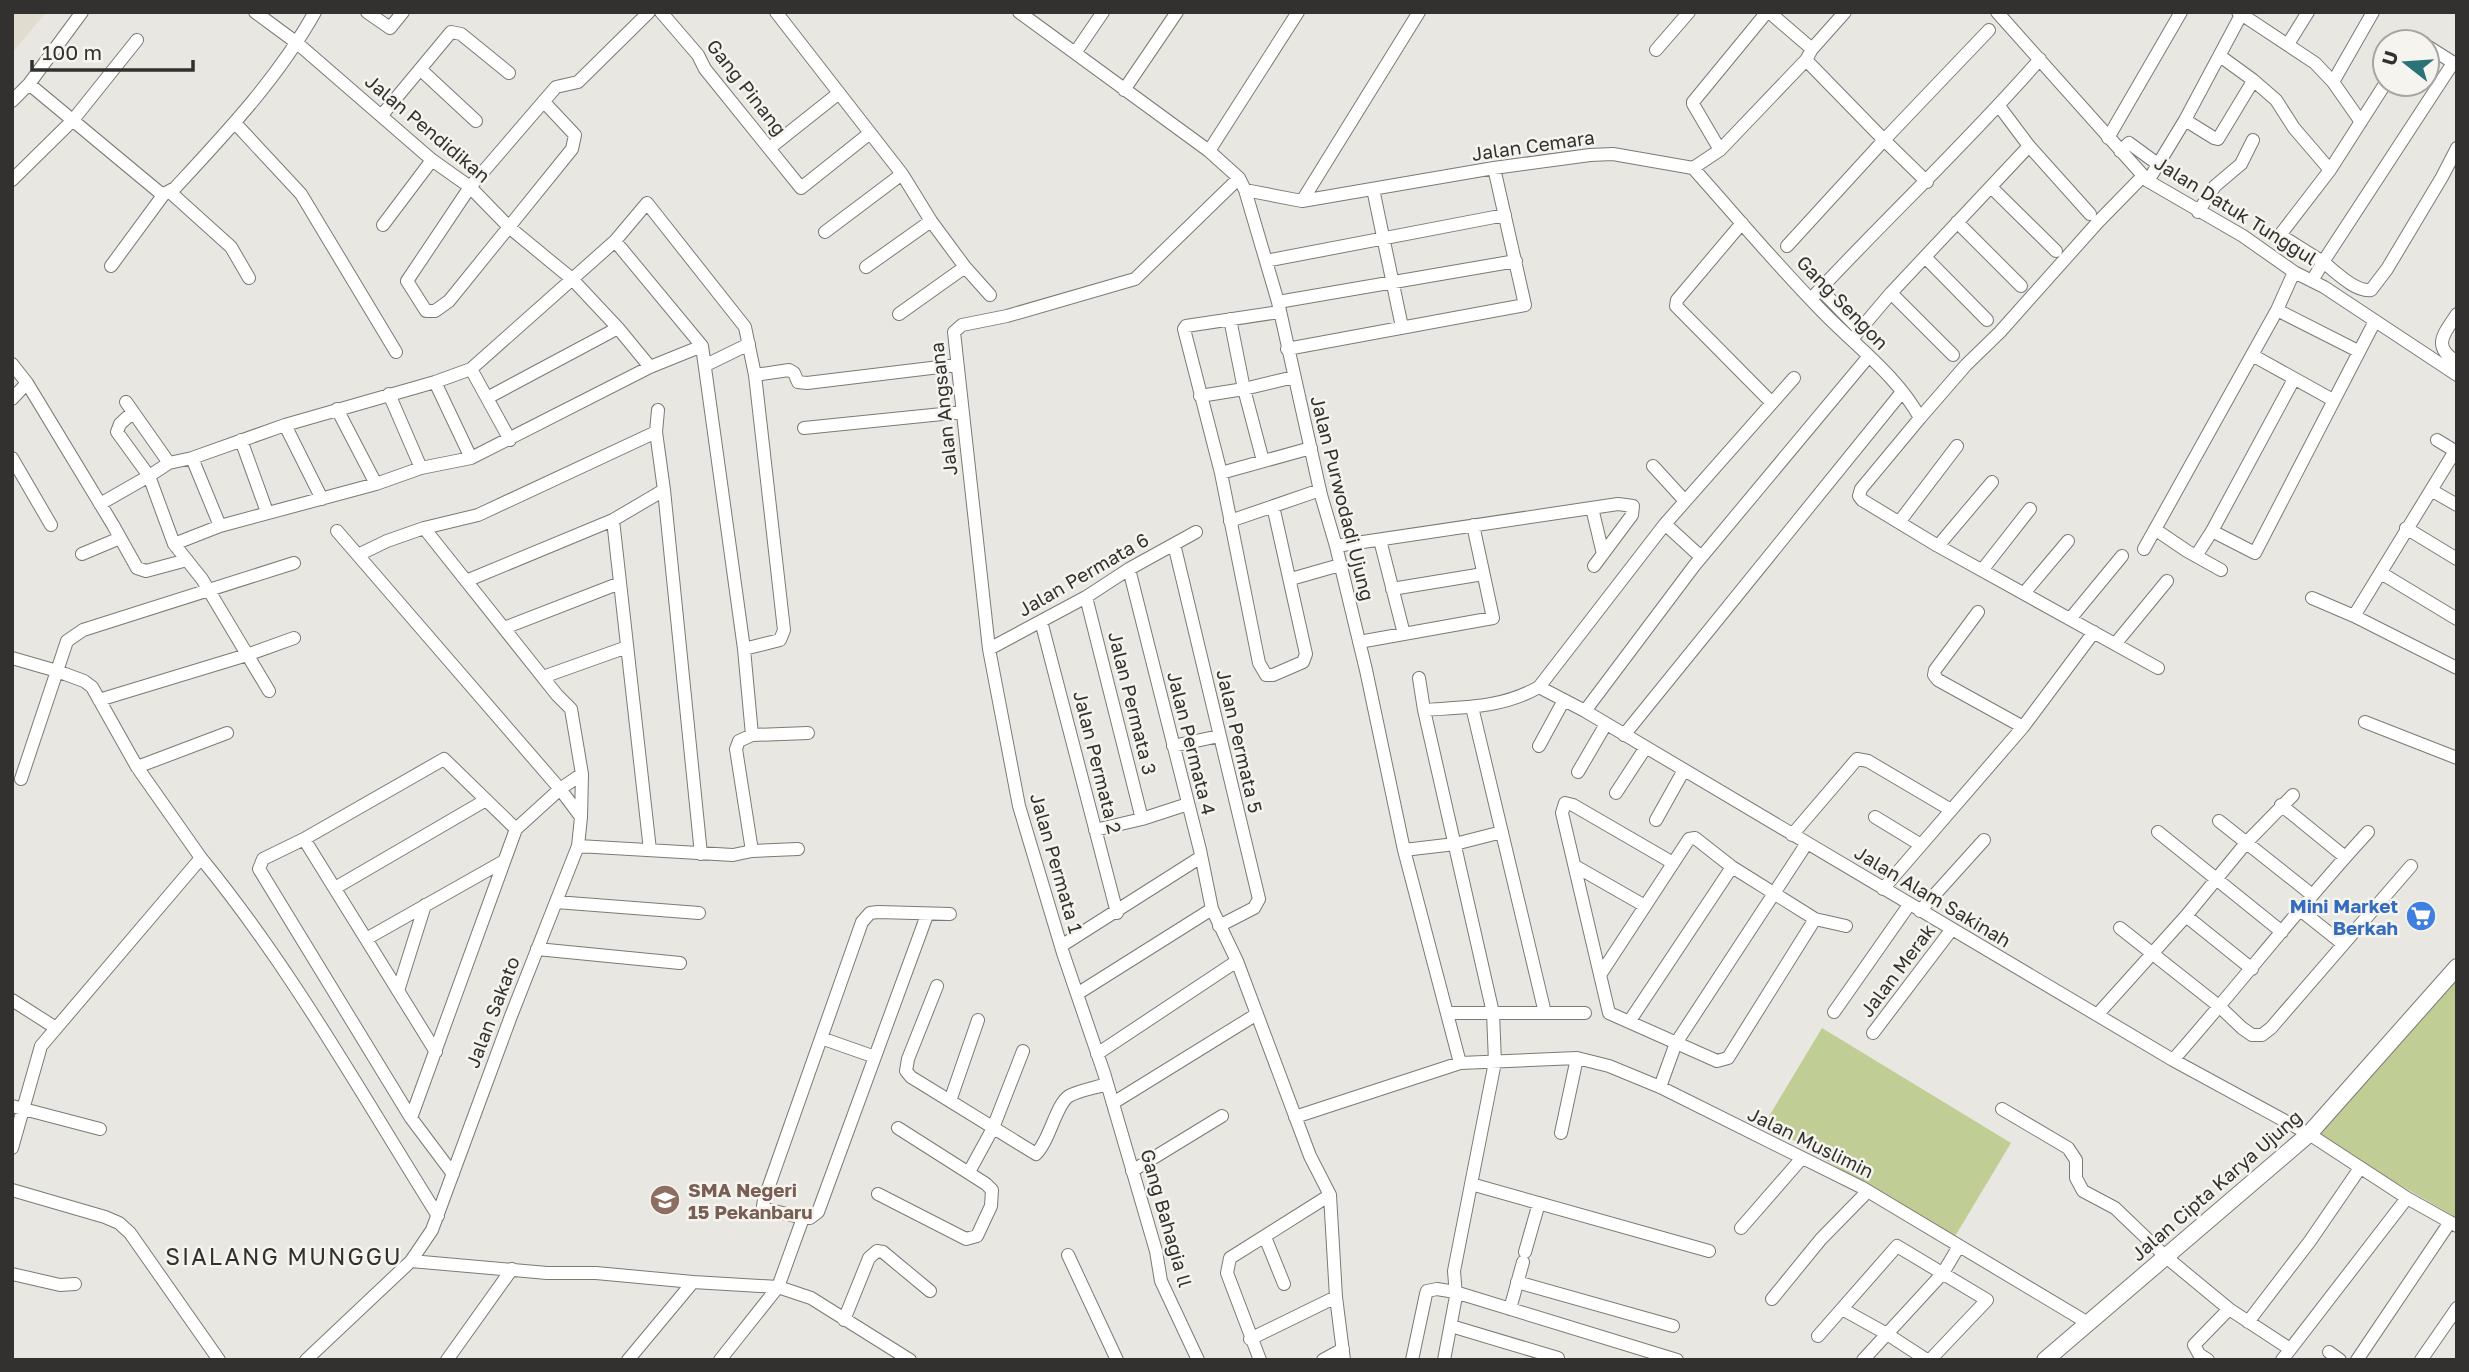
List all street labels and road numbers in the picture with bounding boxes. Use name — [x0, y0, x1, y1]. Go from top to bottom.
street label: Gang Pinang — [702, 34, 792, 140]
street label: Jalan Pendidikan — [361, 69, 495, 187]
street label: Jalan Cemara — [1470, 125, 1596, 165]
street label: Jalan Datuk Tunggul — [2151, 151, 2321, 269]
street label: Gang Sengon — [1792, 250, 1894, 354]
street label: Jalan Angsana — [925, 341, 961, 477]
street label: Jalan Purwodadi Ujung — [1306, 393, 1380, 603]
street label: Jalan Permata 6 — [1014, 527, 1152, 621]
street label: Jalan Permata 3 — [1104, 629, 1162, 777]
street label: Jalan Permata 5 — [1212, 667, 1268, 815]
street label: Jalan Permata 4 — [1163, 669, 1221, 817]
street label: Jalan Permata 2 — [1069, 688, 1127, 836]
street label: Jalan Permata 1 — [1026, 790, 1088, 936]
street label: Jalan Alam Sakinah — [1851, 840, 2015, 952]
street label: Jalan Merak — [1855, 919, 1940, 1021]
street label: Jalan Sakato — [460, 953, 524, 1071]
street label: Jalan Muslimin — [1744, 1102, 1878, 1182]
street label: Jalan Cipta Karya Ujung — [2126, 1105, 2306, 1265]
street label: Gang Bahagia ll — [1136, 1146, 1198, 1290]

